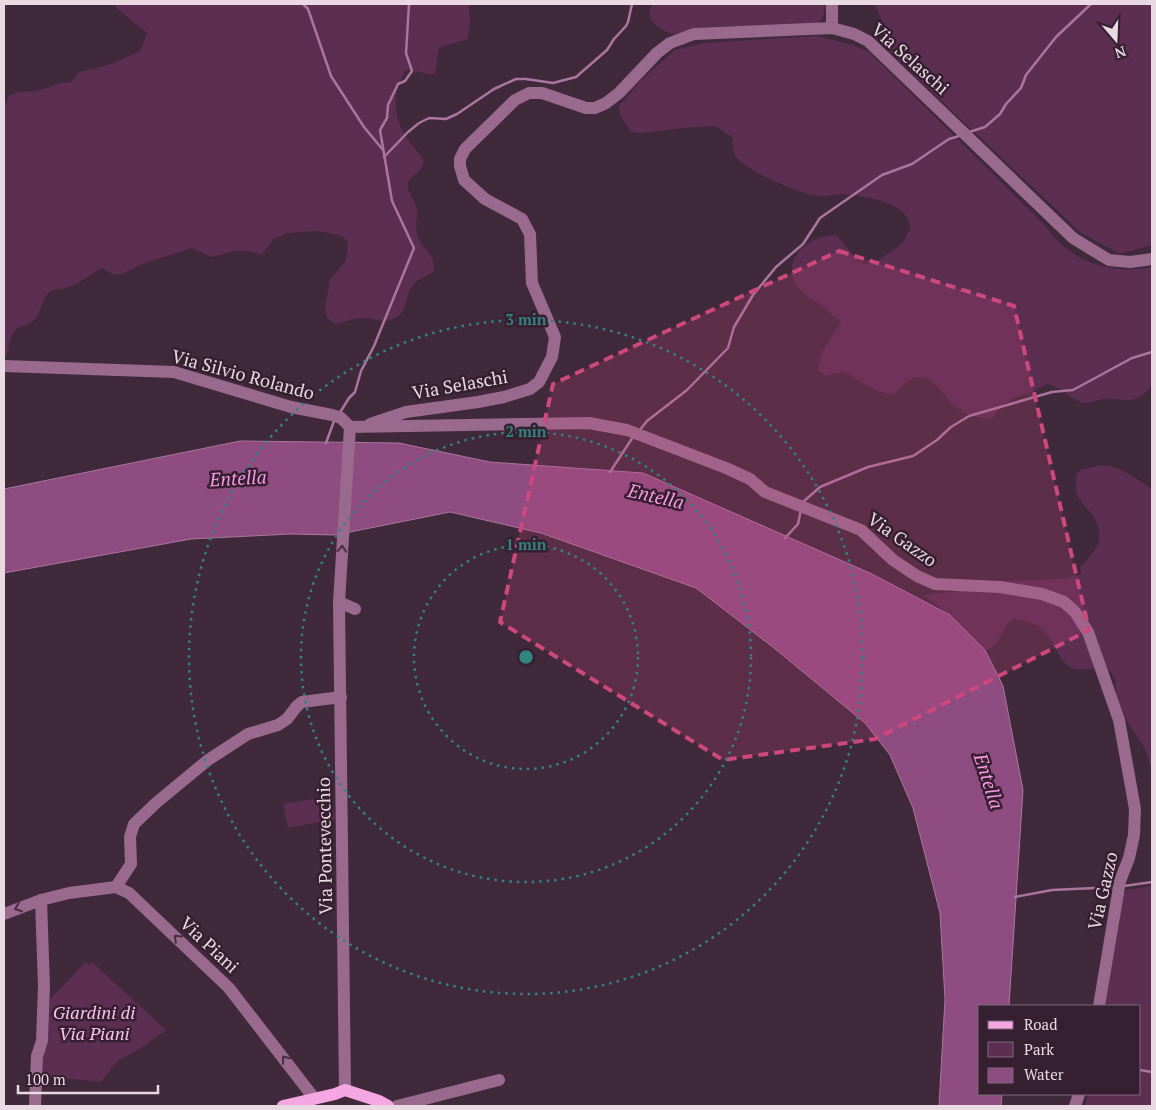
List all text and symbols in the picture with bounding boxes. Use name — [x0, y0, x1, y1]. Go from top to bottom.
north arrow — [1091, 15, 1141, 65]
street label: Via Selaschi — [867, 17, 955, 99]
text: N — [1112, 42, 1129, 64]
text: 3 min — [505, 309, 547, 329]
street label: Via Silvio Rolando — [169, 343, 317, 405]
street label: Via Selaschi — [410, 364, 509, 404]
text: 2 min — [505, 421, 547, 441]
water label: Entella — [208, 464, 267, 492]
water label: Entella — [625, 477, 687, 514]
street label: Via Gazzo — [863, 507, 942, 572]
text: 1 min — [505, 534, 547, 554]
one-way arrow — [337, 545, 348, 553]
centre of rings — [517, 648, 535, 666]
water label: Entella — [968, 749, 1010, 812]
street label: Via Pontevecchio — [311, 777, 337, 915]
street label: Via Gazzo — [1081, 849, 1123, 932]
one-way arrow — [15, 902, 23, 912]
street label: Via Piani — [175, 911, 244, 978]
one-way arrow — [173, 935, 182, 944]
park label: Giardini di Via Piani — [53, 1000, 135, 1045]
legend — [978, 1005, 1141, 1095]
text: Road — [1024, 1014, 1057, 1034]
text: Park — [1024, 1039, 1054, 1059]
one-way arrow — [282, 1056, 290, 1065]
scale bar — [18, 1062, 158, 1094]
text: Water — [1024, 1064, 1064, 1084]
text: 100 m — [25, 1069, 66, 1089]

